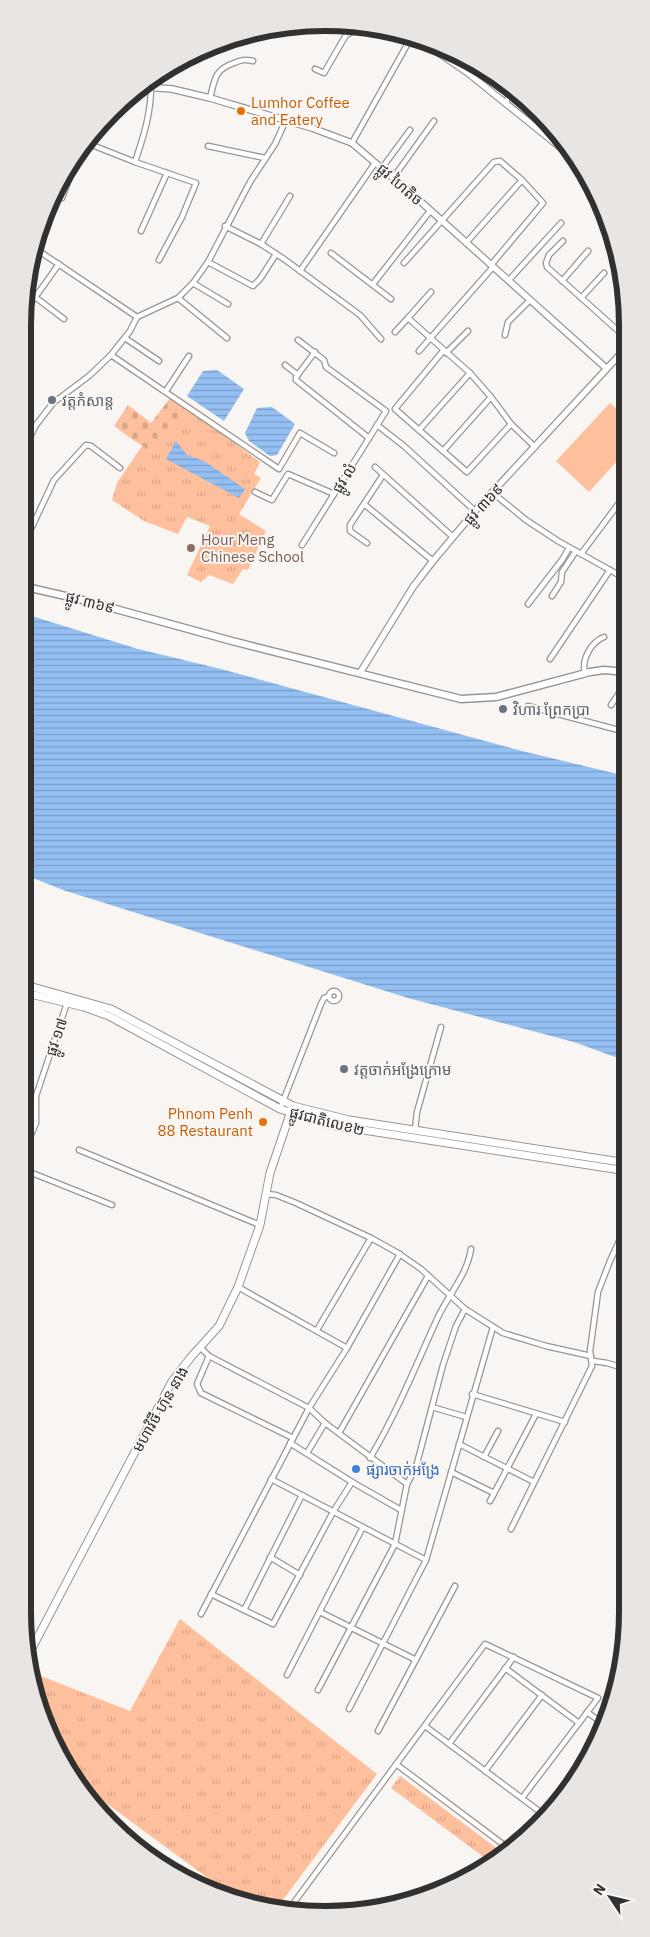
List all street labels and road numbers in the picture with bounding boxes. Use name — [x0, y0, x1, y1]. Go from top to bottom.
street label: ផ្លូវ ហៃតិច — [370, 159, 427, 213]
street label: ផ្លូវ លំ — [327, 459, 364, 499]
street label: ផ្លូវ ៣៦៩ — [459, 479, 510, 532]
street label: ផ្លូវ ៣៦៩ — [62, 587, 117, 622]
street label: ផ្លូវ ១៧ — [41, 1015, 75, 1060]
street label: ផ្លូវជាតិលេខ២ — [286, 1102, 367, 1144]
street label: មហាវិថី ហ៊ុន នាង — [128, 1363, 193, 1456]

